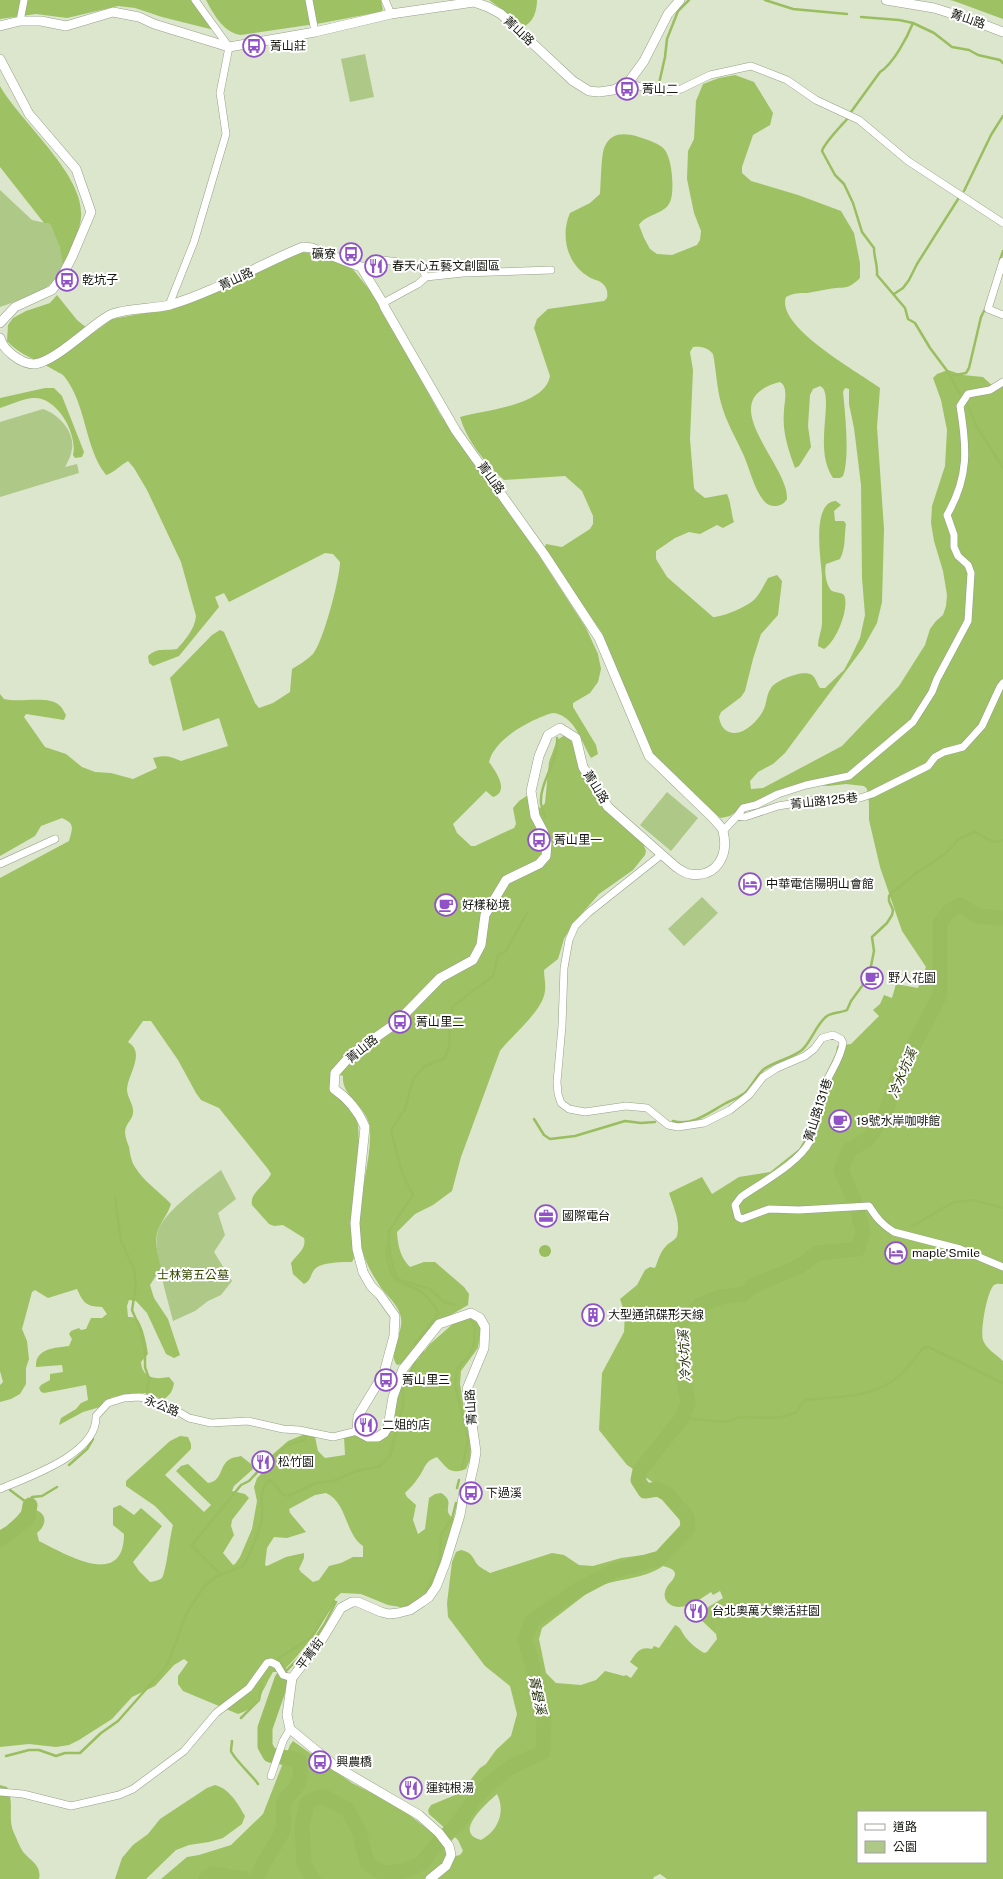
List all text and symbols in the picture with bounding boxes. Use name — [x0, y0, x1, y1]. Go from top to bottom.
street label: 菁山路 — [949, 7, 987, 31]
street label: 菁山路 — [501, 14, 537, 48]
bus stop icon: 菁山莊 — [241, 33, 267, 59]
place label: 菁山莊 — [270, 39, 306, 53]
bus stop icon: 菁山二 — [614, 76, 640, 102]
place label: 菁山二 — [642, 82, 678, 96]
bus stop icon: 礦寮 — [338, 241, 364, 267]
place label: 礦寮 — [312, 247, 336, 261]
restaurant icon: 春天心五藝文創園區 — [363, 253, 389, 279]
place label: 春天心五藝文創園區 — [392, 259, 500, 273]
street label: 菁山路 — [217, 265, 255, 293]
bus stop icon: 乾坑子 — [54, 267, 80, 293]
place label: 乾坑子 — [82, 273, 118, 287]
street label: 菁山路 — [475, 459, 507, 497]
street label: 菁山路 — [581, 768, 611, 806]
street label: 菁山路125巷 — [790, 790, 858, 812]
bus stop icon: 菁山里一 — [526, 827, 552, 853]
place label: 菁山里一 — [554, 833, 602, 847]
hotel icon: 中華電信陽明山會館 — [737, 871, 763, 897]
place label: 中華電信陽明山會館 — [766, 877, 874, 891]
cafe icon: 好樣秘境 — [433, 892, 459, 918]
place label: 好樣秘境 — [462, 898, 510, 912]
cafe icon: 野人花園 — [859, 965, 885, 991]
place label: 野人花園 — [888, 971, 936, 985]
bus stop icon: 菁山里二 — [387, 1009, 413, 1035]
place label: 菁山里二 — [416, 1015, 464, 1029]
street label: 菁山路 — [344, 1032, 380, 1066]
water label: 冷水坑溪 — [885, 1044, 920, 1100]
street label: 菁山路131巷 — [801, 1077, 835, 1143]
cafe icon: 19號水岸咖啡館 — [827, 1108, 853, 1134]
place label: 19號水岸咖啡館 — [856, 1114, 940, 1128]
office icon: 國際電台 — [533, 1203, 559, 1229]
place label: 國際電台 — [562, 1209, 610, 1223]
hotel icon: maple'Smile — [883, 1240, 909, 1266]
place label: maple'Smile — [912, 1246, 980, 1260]
park label: 士林第五公墓 — [157, 1268, 229, 1282]
building icon: 大型通訊碟形天線 — [580, 1302, 606, 1328]
place label: 大型通訊碟形天線 — [608, 1308, 704, 1322]
water label: 冷水坑溪 — [676, 1328, 693, 1382]
bus stop icon: 菁山里三 — [373, 1367, 399, 1393]
place label: 菁山里三 — [402, 1373, 450, 1387]
street label: 菁山路 — [463, 1389, 479, 1425]
street label: 永公路 — [143, 1393, 181, 1419]
restaurant icon: 二姐的店 — [353, 1412, 379, 1438]
place label: 二姐的店 — [382, 1418, 430, 1432]
restaurant icon: 松竹園 — [250, 1449, 276, 1475]
place label: 松竹園 — [278, 1455, 314, 1469]
bus stop icon: 下過溪 — [458, 1480, 484, 1506]
place label: 下過溪 — [486, 1486, 522, 1500]
restaurant icon: 台北奧萬大樂活莊園 — [683, 1598, 709, 1624]
place label: 台北奧萬大樂活莊園 — [712, 1604, 820, 1618]
street label: 平菁街 — [294, 1635, 326, 1673]
water label: 菁礐溪 — [526, 1674, 549, 1718]
bus stop icon: 興農橋 — [307, 1749, 333, 1775]
place label: 興農橋 — [336, 1755, 372, 1769]
restaurant icon: 運鈍根湯 — [398, 1775, 424, 1801]
place label: 運鈍根湯 — [426, 1781, 474, 1795]
legend — [857, 1811, 987, 1863]
text: 道路 — [893, 1820, 917, 1834]
text: 公園 — [893, 1840, 917, 1854]

